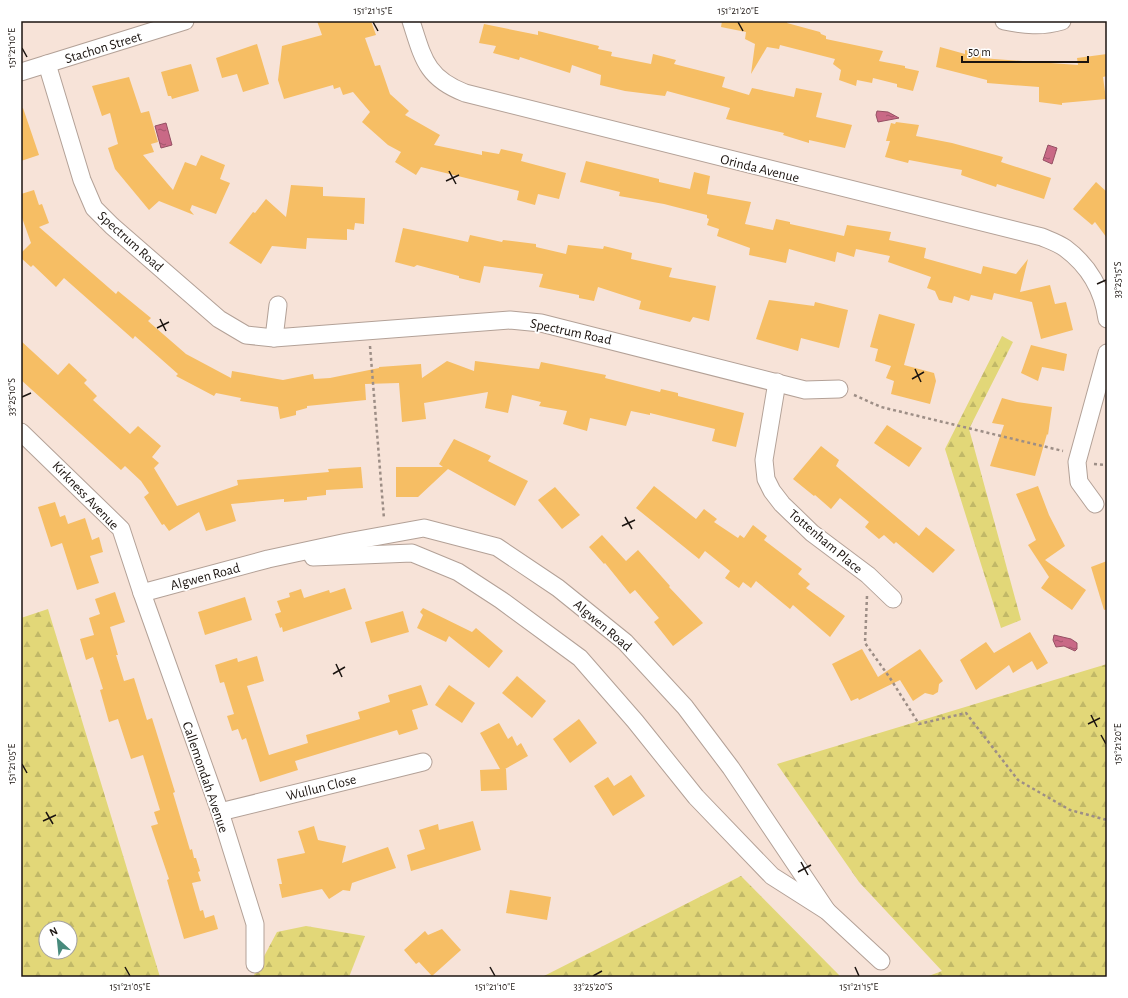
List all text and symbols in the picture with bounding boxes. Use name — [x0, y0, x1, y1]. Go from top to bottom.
text: 151°21'15"E — [354, 6, 393, 16]
text: 151°21'20"E — [717, 6, 759, 16]
text: 151°21'10"E — [7, 28, 17, 68]
street label: Stachon Street — [63, 29, 144, 66]
scale bar — [962, 38, 1088, 64]
text: 50 m — [968, 46, 991, 58]
street label: Orinda Avenue — [719, 152, 801, 186]
street label: Spectrum Road — [95, 209, 166, 275]
text: 33°25'15"S — [1113, 261, 1123, 298]
street label: Spectrum Road — [529, 317, 613, 347]
text: 33°25'10"S — [7, 378, 17, 416]
street label: Kirkness Avenue — [49, 459, 121, 533]
street label: Tottenham Place — [786, 507, 865, 577]
street label: Algwen Road — [169, 561, 242, 593]
street label: Algwen Road — [570, 597, 634, 654]
street label: Callemondah Avenue — [179, 720, 231, 835]
text: 151°21'20"E — [1113, 723, 1123, 765]
text: 151°21'05"E — [7, 743, 17, 784]
street label: Wullun Close — [285, 773, 358, 803]
north arrow — [38, 920, 78, 960]
text: N — [48, 925, 60, 938]
text: 151°21'05"E — [110, 982, 151, 992]
text: 151°21'10"E — [475, 982, 515, 992]
text: 33°25'20"S — [574, 982, 613, 992]
text: 151°21'15"E — [840, 982, 879, 992]

